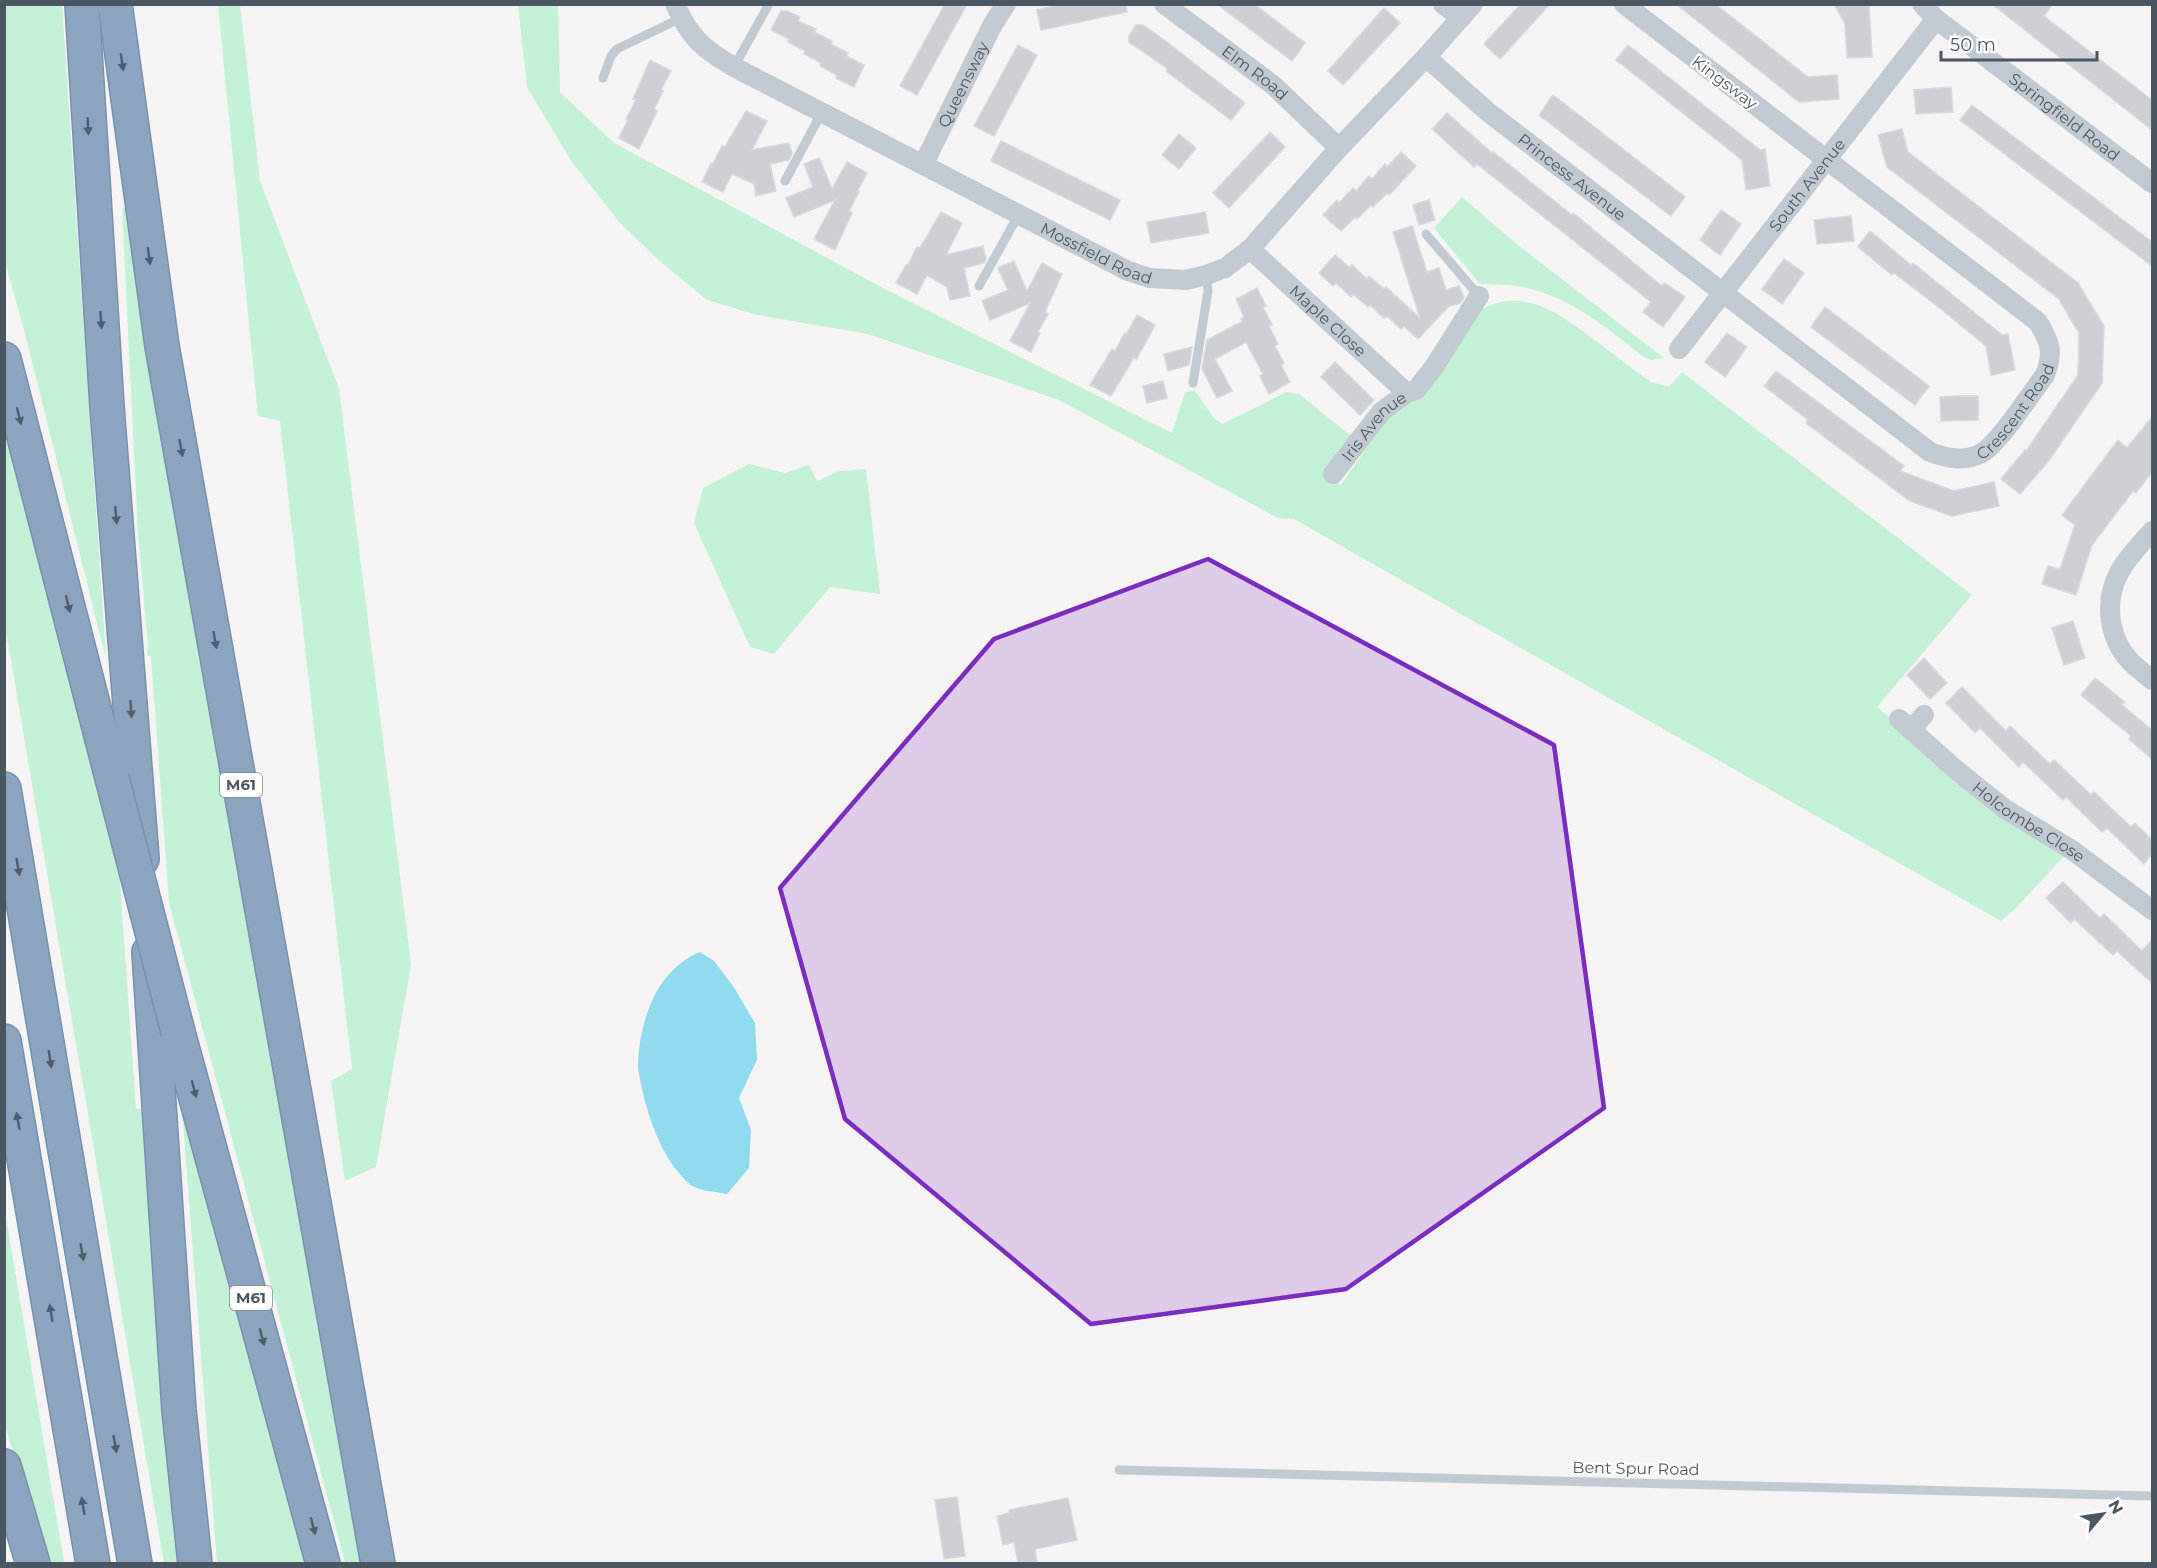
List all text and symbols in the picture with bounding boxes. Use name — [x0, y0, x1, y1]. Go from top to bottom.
scale bar — [1941, 24, 2097, 62]
text: 50 m — [1950, 34, 1996, 56]
street label: Queensway — [934, 38, 993, 131]
street label: Elm Road — [1218, 41, 1292, 104]
street label: Kingsway — [1688, 52, 1761, 113]
one-way arrow — [118, 53, 127, 72]
street label: Springfield Road — [2005, 69, 2123, 165]
one-way arrow — [84, 116, 93, 135]
street label: Princess Avenue — [1514, 130, 1630, 225]
street label: South Avenue — [1765, 135, 1849, 235]
street label: Mossfield Road — [1037, 218, 1154, 288]
one-way arrow — [145, 246, 154, 265]
street label: Maple Close — [1286, 281, 1370, 361]
one-way arrow — [96, 311, 106, 330]
street label: Crescent Road — [1973, 361, 2058, 464]
street label: Iris Avenue — [1338, 388, 1410, 465]
one-way arrow — [15, 407, 24, 425]
one-way arrow — [177, 439, 186, 458]
one-way arrow — [111, 505, 120, 524]
one-way arrow — [63, 595, 73, 614]
one-way arrow — [211, 631, 220, 650]
one-way arrow — [126, 700, 136, 719]
road number: M61 — [220, 773, 262, 797]
street label: Holcombe Close — [1969, 778, 2089, 866]
one-way arrow — [14, 858, 23, 877]
one-way arrow — [45, 1050, 54, 1069]
one-way arrow — [190, 1080, 199, 1098]
one-way arrow — [14, 1112, 23, 1131]
one-way arrow — [78, 1242, 87, 1261]
road number: M61 — [230, 1286, 272, 1310]
one-way arrow — [46, 1304, 55, 1323]
one-way arrow — [258, 1328, 267, 1346]
one-way arrow — [111, 1435, 120, 1454]
street label: Bent Spur Road — [1572, 1458, 1700, 1479]
north arrow — [2073, 1484, 2133, 1544]
one-way arrow — [78, 1496, 87, 1515]
text: N — [2104, 1497, 2127, 1517]
one-way arrow — [308, 1517, 318, 1535]

